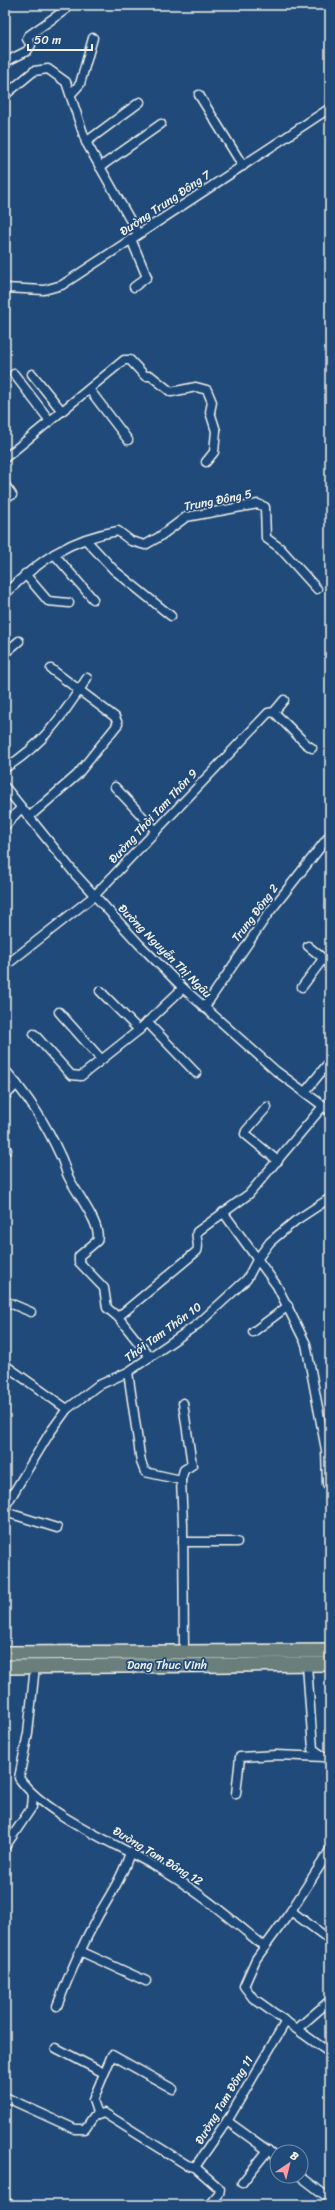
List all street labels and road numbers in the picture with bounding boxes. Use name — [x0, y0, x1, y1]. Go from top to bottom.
street label: Đường Trung Đông 7 — [115, 164, 216, 242]
street label: Trung Đông 5 — [182, 483, 254, 517]
street label: Đường Thời Tam Thôn 9 — [103, 763, 203, 869]
street label: Trung Đông 2 — [226, 879, 284, 947]
street label: Đường Nguyễn Thị Ngâu — [112, 898, 218, 1004]
street label: Thới Tam Thôn 10 — [120, 1296, 207, 1368]
street label: Dang Thuc Vinh — [127, 1654, 207, 1676]
street label: Đường Tam Đông 12 — [108, 1820, 208, 1892]
street label: Đường Tam Đông 11 — [189, 2051, 259, 2149]

